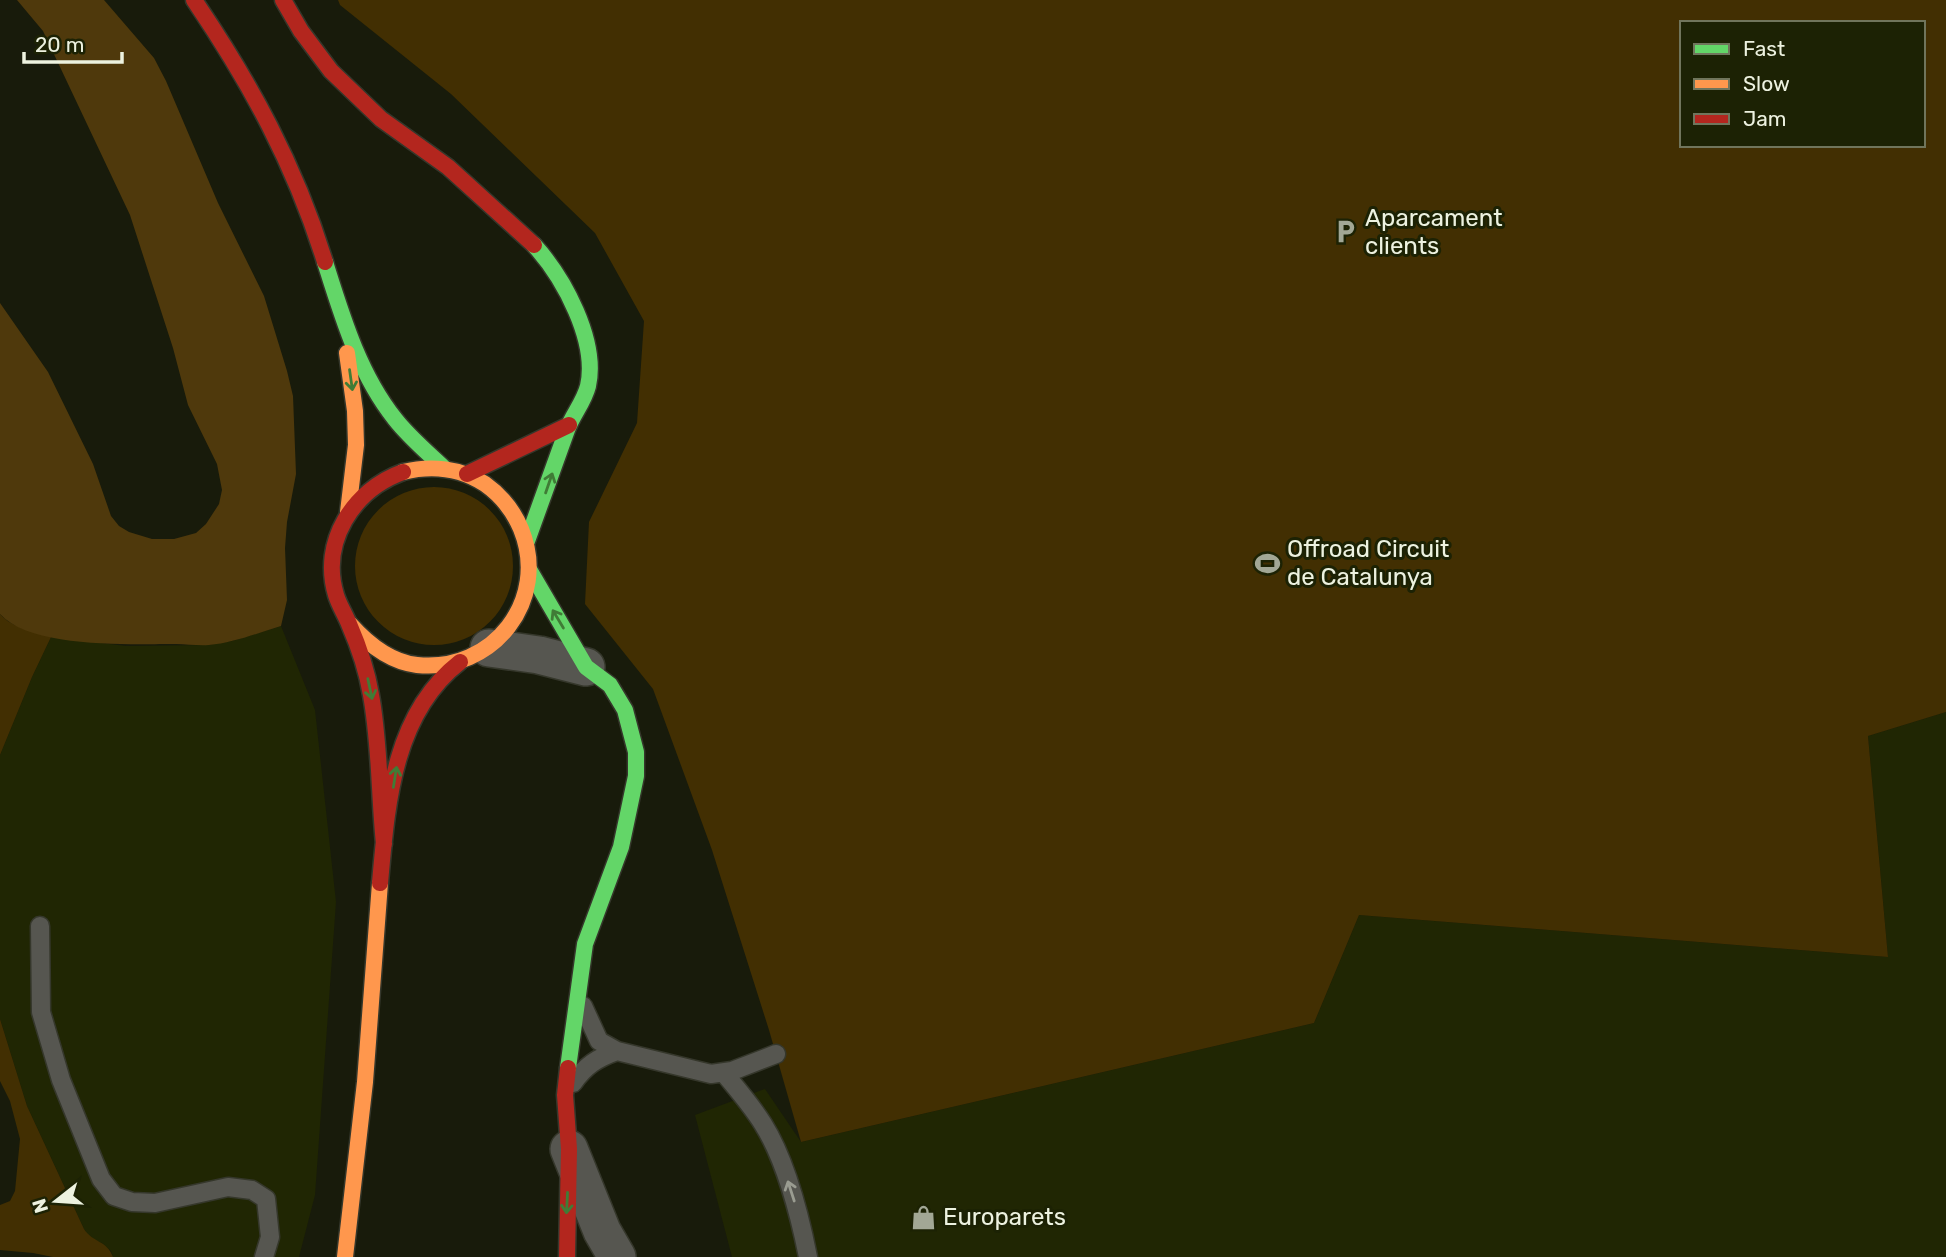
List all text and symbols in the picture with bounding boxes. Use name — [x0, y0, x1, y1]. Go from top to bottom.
scale bar — [24, 21, 122, 65]
legend — [1680, 21, 1925, 147]
text: 20 m — [35, 32, 84, 57]
text: Fast — [1743, 36, 1785, 61]
text: Slow — [1743, 71, 1790, 96]
text: Jam — [1743, 106, 1787, 131]
place label: Aparcament clients — [1365, 204, 1503, 260]
parking icon: Aparcament clients — [1331, 218, 1359, 246]
one-way arrow — [344, 368, 357, 391]
one-way arrow — [544, 473, 556, 495]
place label: Offroad Circuit de Catalunya — [1287, 535, 1449, 591]
sports icon: Offroad Circuit de Catalunya — [1253, 549, 1281, 577]
one-way arrow — [551, 610, 565, 630]
one-way arrow — [363, 677, 377, 700]
one-way arrow — [389, 766, 402, 789]
north arrow — [21, 1166, 91, 1236]
one-way arrow — [783, 1180, 796, 1202]
one-way arrow — [560, 1191, 573, 1214]
text: N — [27, 1196, 53, 1216]
shop icon: Europarets — [909, 1203, 937, 1231]
place label: Europarets — [943, 1203, 1066, 1231]

